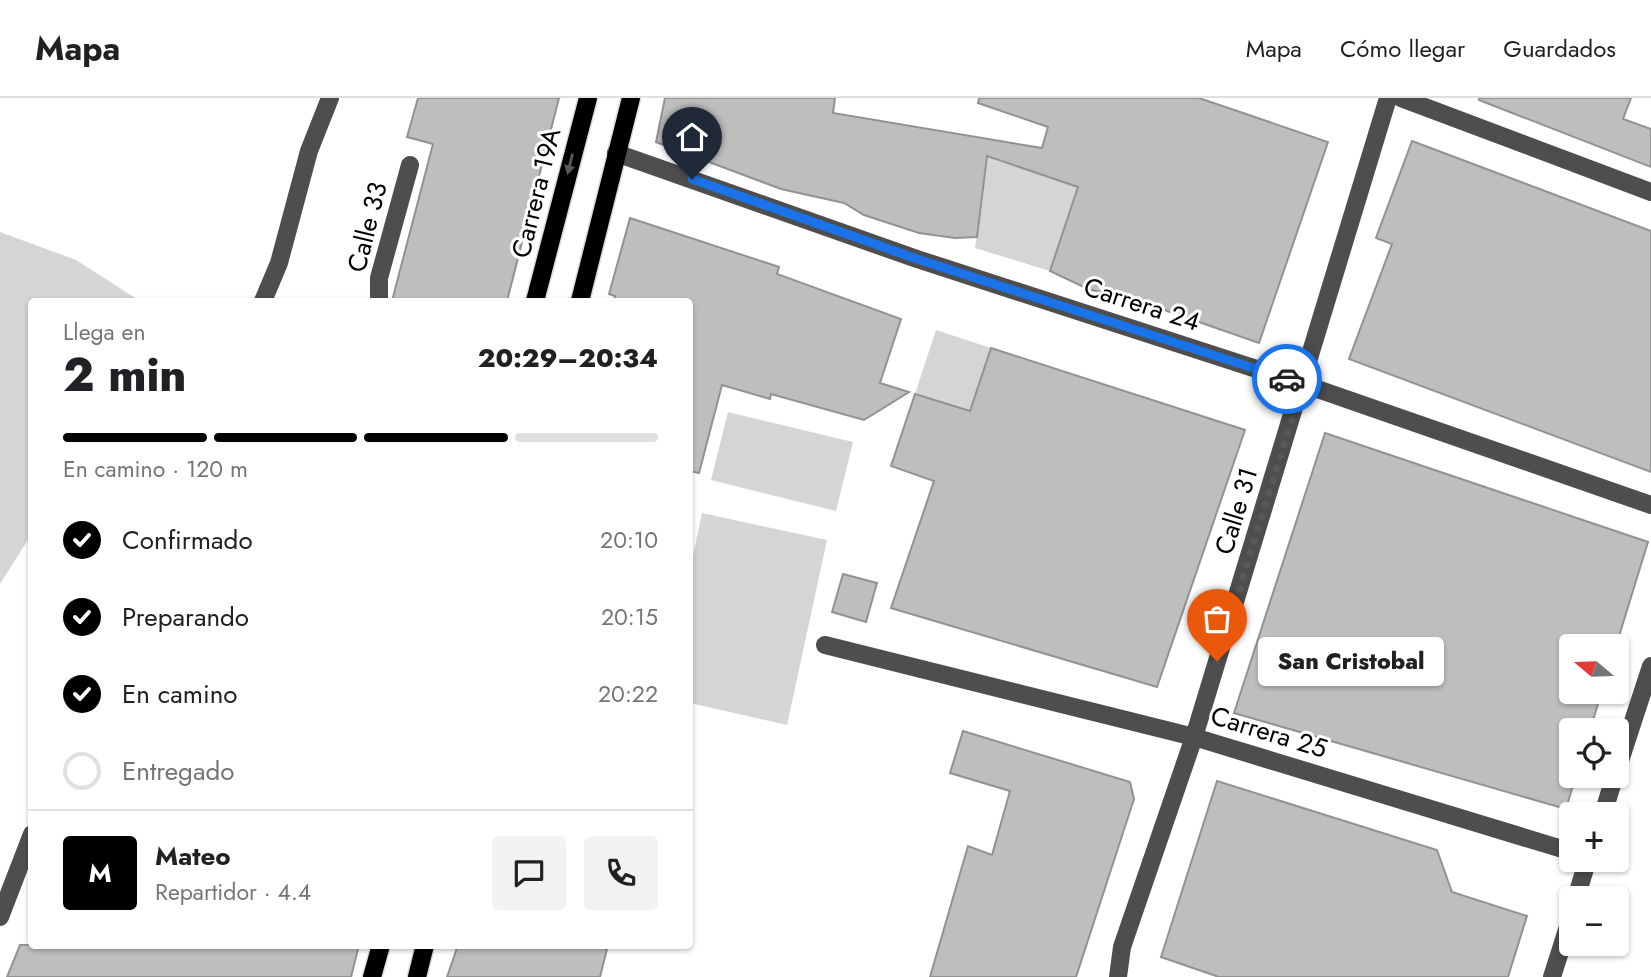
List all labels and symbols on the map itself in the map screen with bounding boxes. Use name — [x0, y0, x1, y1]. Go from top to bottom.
pin — [662, 107, 722, 179]
street label: Carrera 19A — [502, 123, 571, 262]
one-way arrow — [564, 153, 575, 175]
street label: Calle 33 — [337, 178, 397, 276]
street label: Carrera 24 — [1079, 267, 1205, 341]
courier — [1252, 344, 1322, 414]
street label: Calle 31 — [1205, 463, 1267, 559]
pin — [1187, 589, 1247, 661]
north arrow — [1559, 634, 1629, 704]
callout: San Cristobal — [1259, 636, 1444, 686]
street label: Carrera 25 — [1206, 696, 1332, 768]

